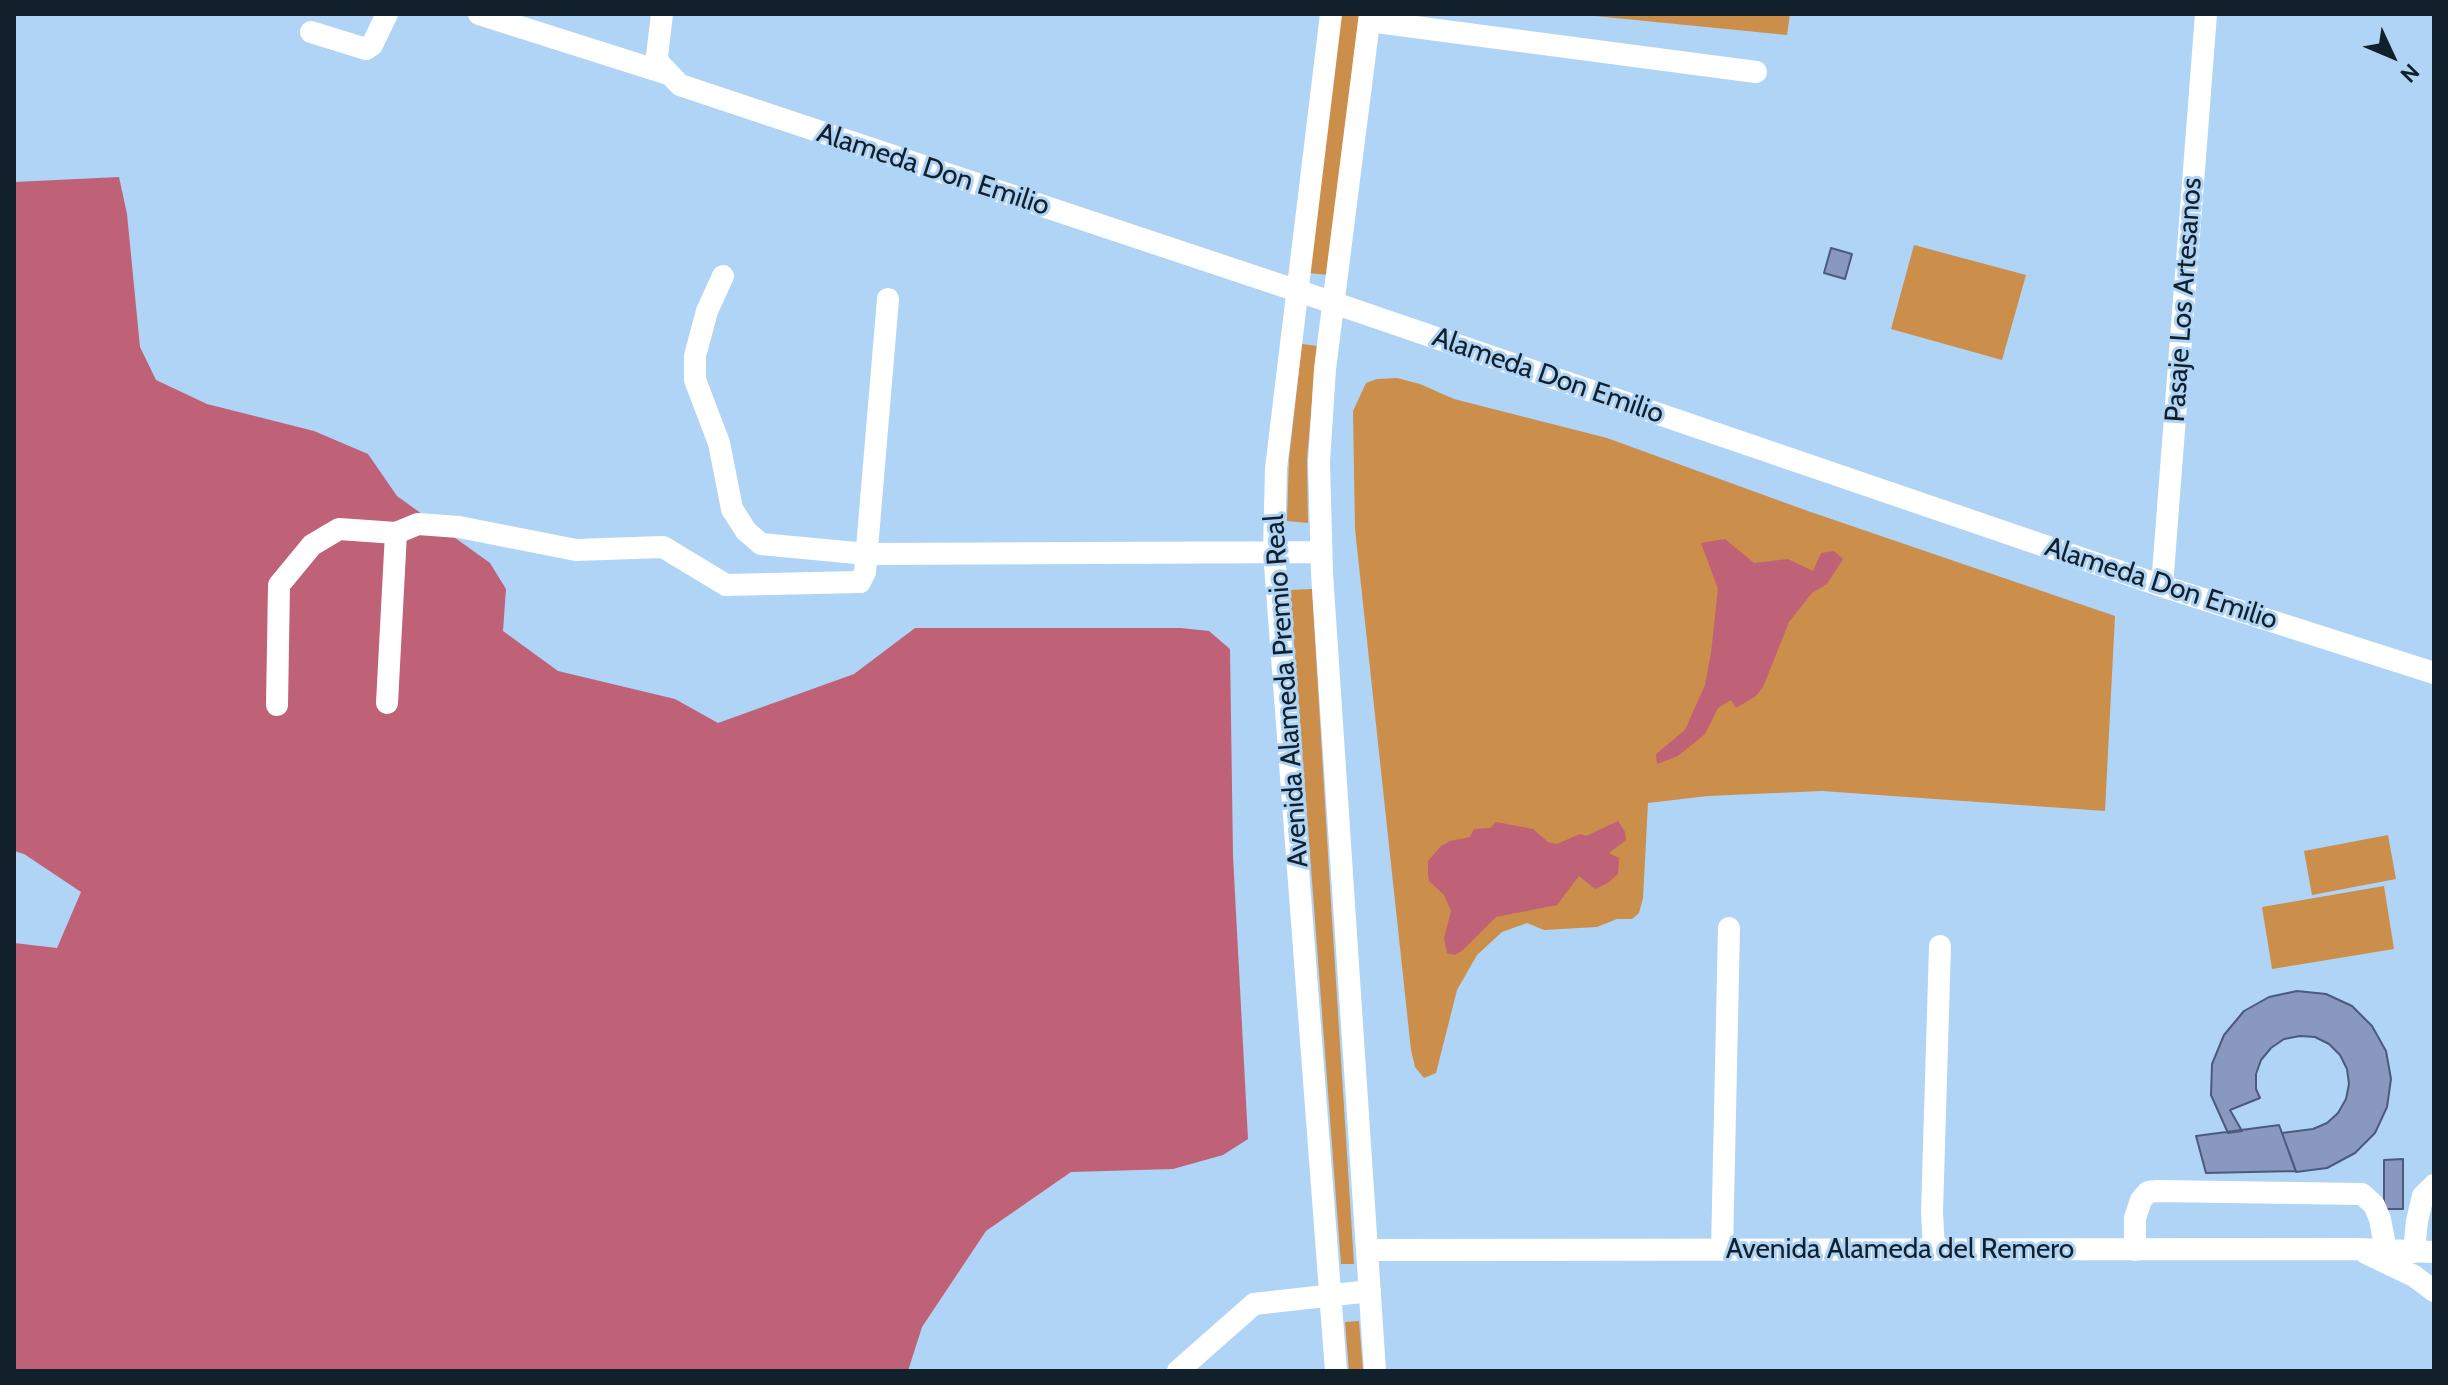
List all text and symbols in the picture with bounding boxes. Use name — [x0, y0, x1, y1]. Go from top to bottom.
north arrow — [2352, 16, 2432, 96]
text: N — [2395, 58, 2425, 88]
street label: Alameda Don Emilio — [812, 117, 1054, 223]
street label: Pasaje Los Artesanos — [2159, 177, 2209, 423]
street label: Alameda Don Emilio — [1428, 321, 1668, 431]
street label: Avenida Alameda Premio Real — [1258, 513, 1316, 869]
street label: Alameda Don Emilio — [2040, 531, 2282, 637]
street label: Avenida Alameda del Remero — [1726, 1233, 2074, 1267]

